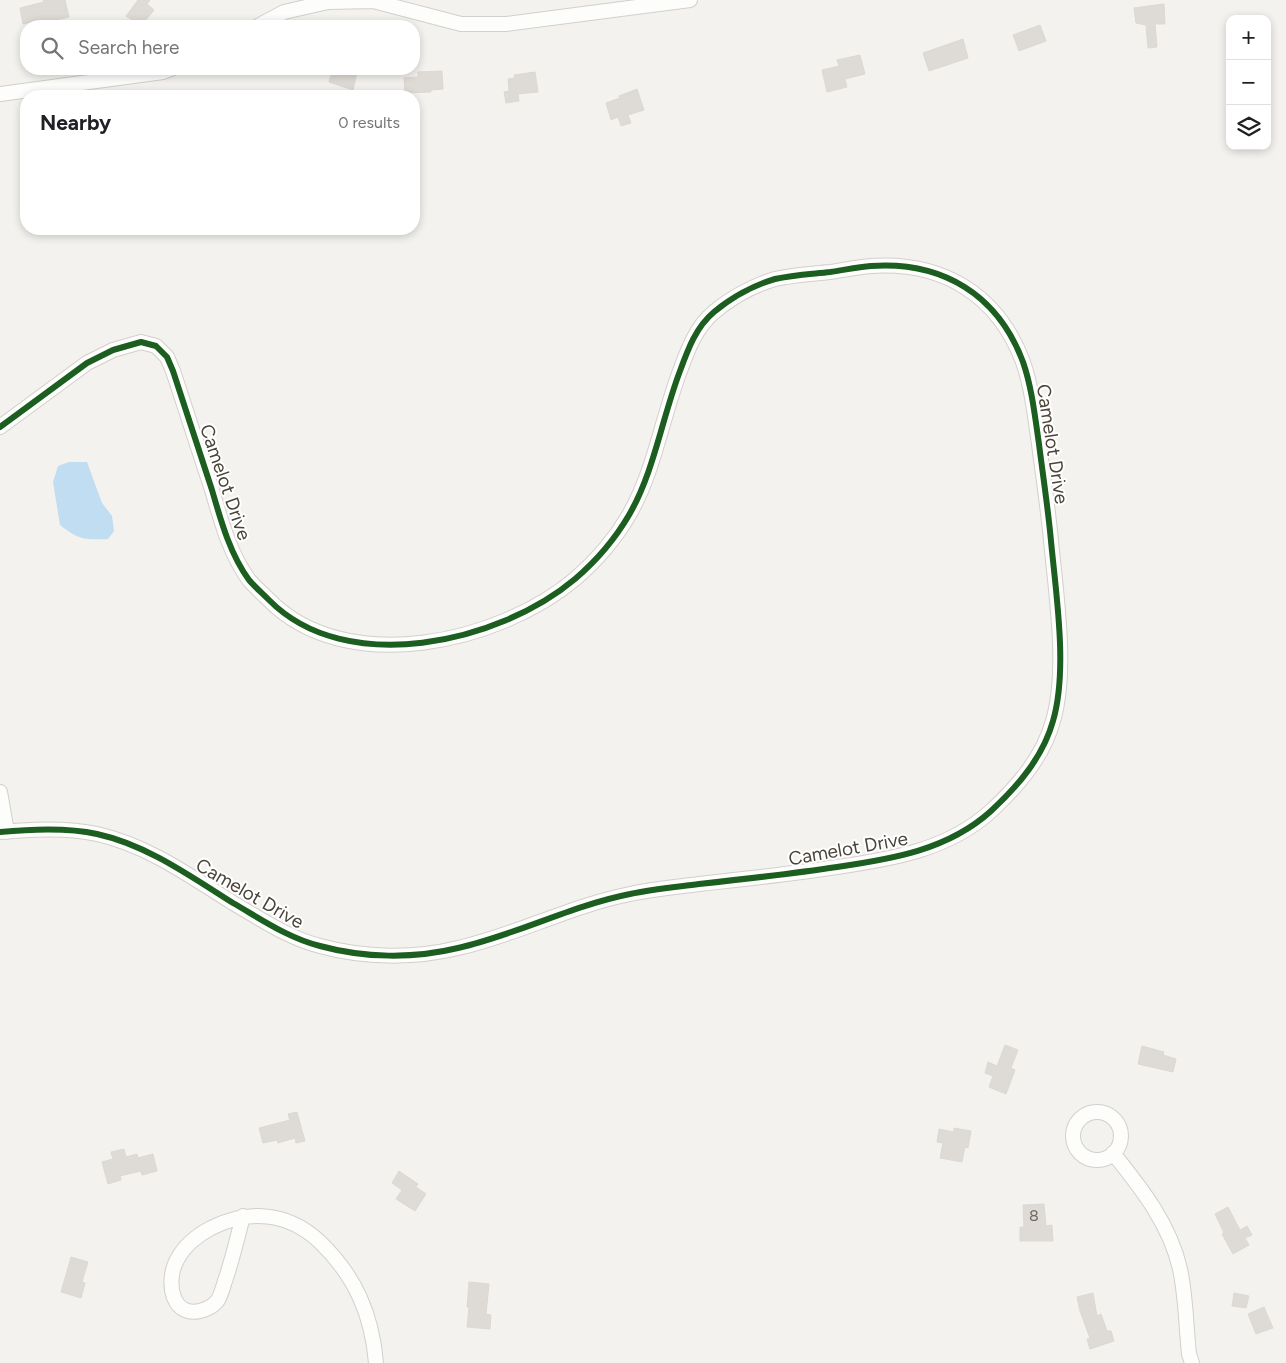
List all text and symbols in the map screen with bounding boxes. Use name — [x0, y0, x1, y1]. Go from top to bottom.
map controls — [1226, 15, 1271, 150]
button: + — [1226, 15, 1271, 60]
search box — [20, 20, 420, 75]
icon: search — [38, 34, 66, 62]
text: Search here — [78, 36, 180, 59]
button: − — [1226, 60, 1271, 105]
button: layers — [1226, 105, 1271, 150]
text: Nearby — [40, 110, 111, 135]
text: 0 results — [338, 113, 400, 132]
street label: Camelot Drive — [1032, 383, 1073, 506]
street label: Camelot Drive — [195, 421, 256, 543]
street label: Camelot Drive — [787, 827, 910, 870]
street label: Camelot Drive — [192, 853, 308, 934]
house number: 8 — [1029, 1206, 1039, 1225]

